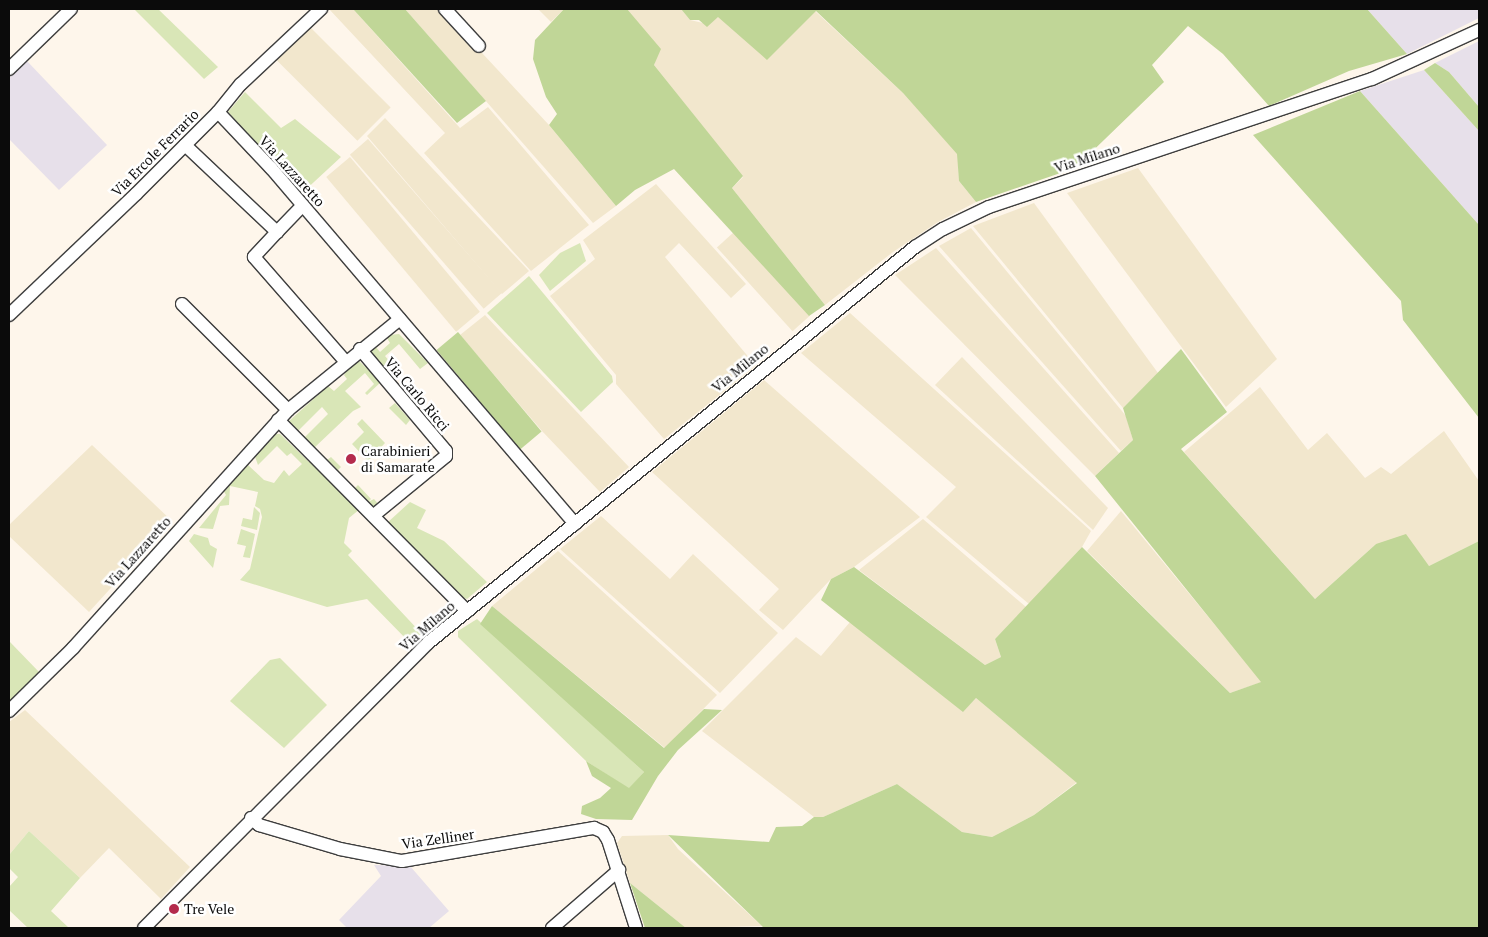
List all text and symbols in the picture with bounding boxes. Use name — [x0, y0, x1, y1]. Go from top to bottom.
street label: Via Ercole Ferrario — [108, 106, 202, 200]
street label: Via Lazzaretto — [256, 132, 328, 210]
street label: Via Milano — [1052, 140, 1122, 176]
street label: Via Milano — [708, 340, 772, 396]
street label: Via Carlo Ricci — [381, 354, 453, 434]
place label: Carabinieri di Samarate — [361, 443, 435, 476]
marker: Carabinieri di Samarate — [345, 453, 357, 465]
street label: Via Lazzaretto — [102, 513, 174, 591]
street label: Via Milano — [396, 597, 458, 655]
street label: Via Zelliner — [401, 826, 475, 852]
place label: Tre Vele — [184, 901, 235, 917]
marker: Tre Vele — [168, 903, 180, 915]

